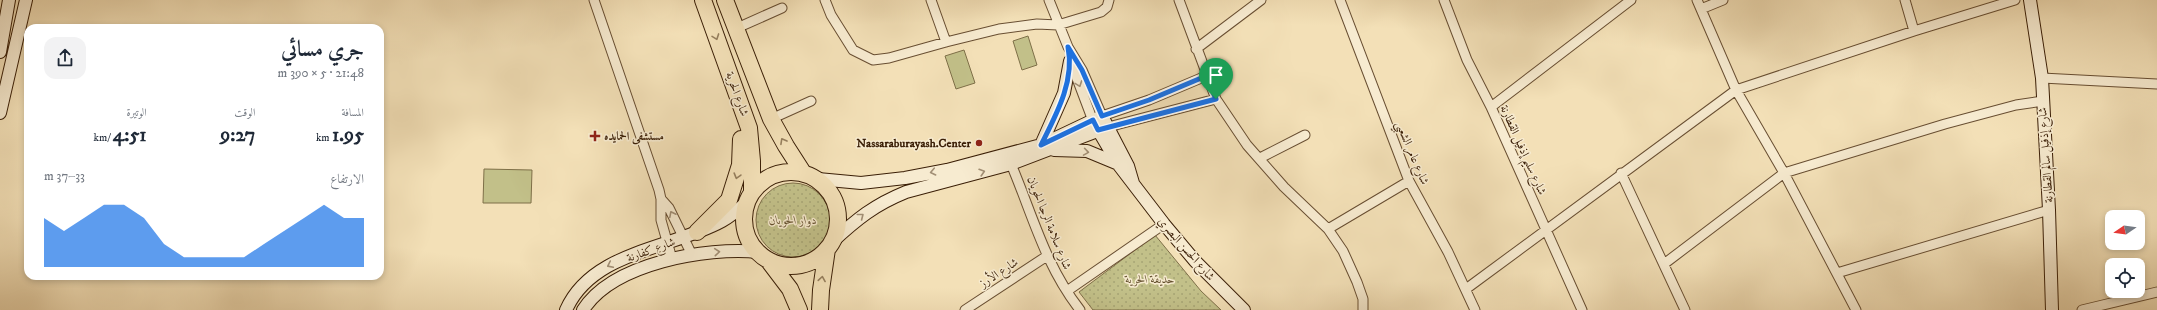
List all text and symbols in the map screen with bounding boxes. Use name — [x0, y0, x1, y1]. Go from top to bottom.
one-way arrow — [711, 33, 720, 40]
text: جري مسائي — [281, 36, 364, 63]
button: share — [44, 37, 86, 79]
pin — [1199, 58, 1233, 99]
icon: arrive — [1205, 64, 1227, 86]
text: 21:48 · 5 × 390 m — [278, 65, 364, 81]
street label: شارع الحرية — [719, 70, 752, 119]
one-way arrow — [1074, 80, 1082, 87]
street label: شارع سليم إذفيل القطارنة — [1493, 103, 1550, 199]
text: الوتيرة — [126, 106, 147, 120]
text: الوقت — [234, 106, 255, 120]
text: المسافة — [342, 106, 364, 120]
street label: شارع إذفيل سالم القطارنة — [2035, 106, 2060, 203]
street label: شارع عامر الشعبي — [1388, 119, 1432, 189]
text: 4:51 — [113, 123, 147, 148]
text: 9:27 — [220, 123, 255, 148]
text: 1.95 — [332, 123, 364, 148]
place label: مستشفى الحمايده — [604, 129, 664, 145]
marker: مستشفى الحمايده — [589, 130, 601, 142]
text: /km — [94, 131, 113, 145]
text: km — [316, 131, 332, 145]
place label: Nassaraburayash.Center — [857, 136, 972, 151]
one-way arrow — [780, 138, 788, 145]
marker: Nassaraburayash.Center — [974, 138, 984, 148]
one-way arrow — [1083, 147, 1089, 156]
text: 33–37 m — [44, 168, 85, 184]
one-way arrow — [930, 168, 936, 176]
one-way arrow — [979, 168, 986, 177]
text: الارتفاع — [330, 171, 364, 187]
one-way arrow — [733, 172, 742, 179]
street label: شارع سلامة الرجا الحويان — [1021, 174, 1075, 273]
north arrow — [2105, 210, 2145, 250]
map controls — [2105, 210, 2145, 298]
one-way arrow — [669, 211, 677, 218]
park label: دوار الحويان — [769, 213, 817, 228]
one-way arrow — [857, 214, 864, 221]
street label: شارع الحسن البصري — [1152, 214, 1218, 286]
street label: شارع كفارنة — [625, 234, 678, 268]
one-way arrow — [714, 247, 720, 256]
street label: شارع الأرز — [975, 253, 1023, 294]
button: locate — [2105, 258, 2145, 298]
one-way arrow — [607, 260, 614, 268]
park label: حديقة الحرية — [1124, 272, 1175, 287]
one-way arrow — [818, 276, 826, 282]

